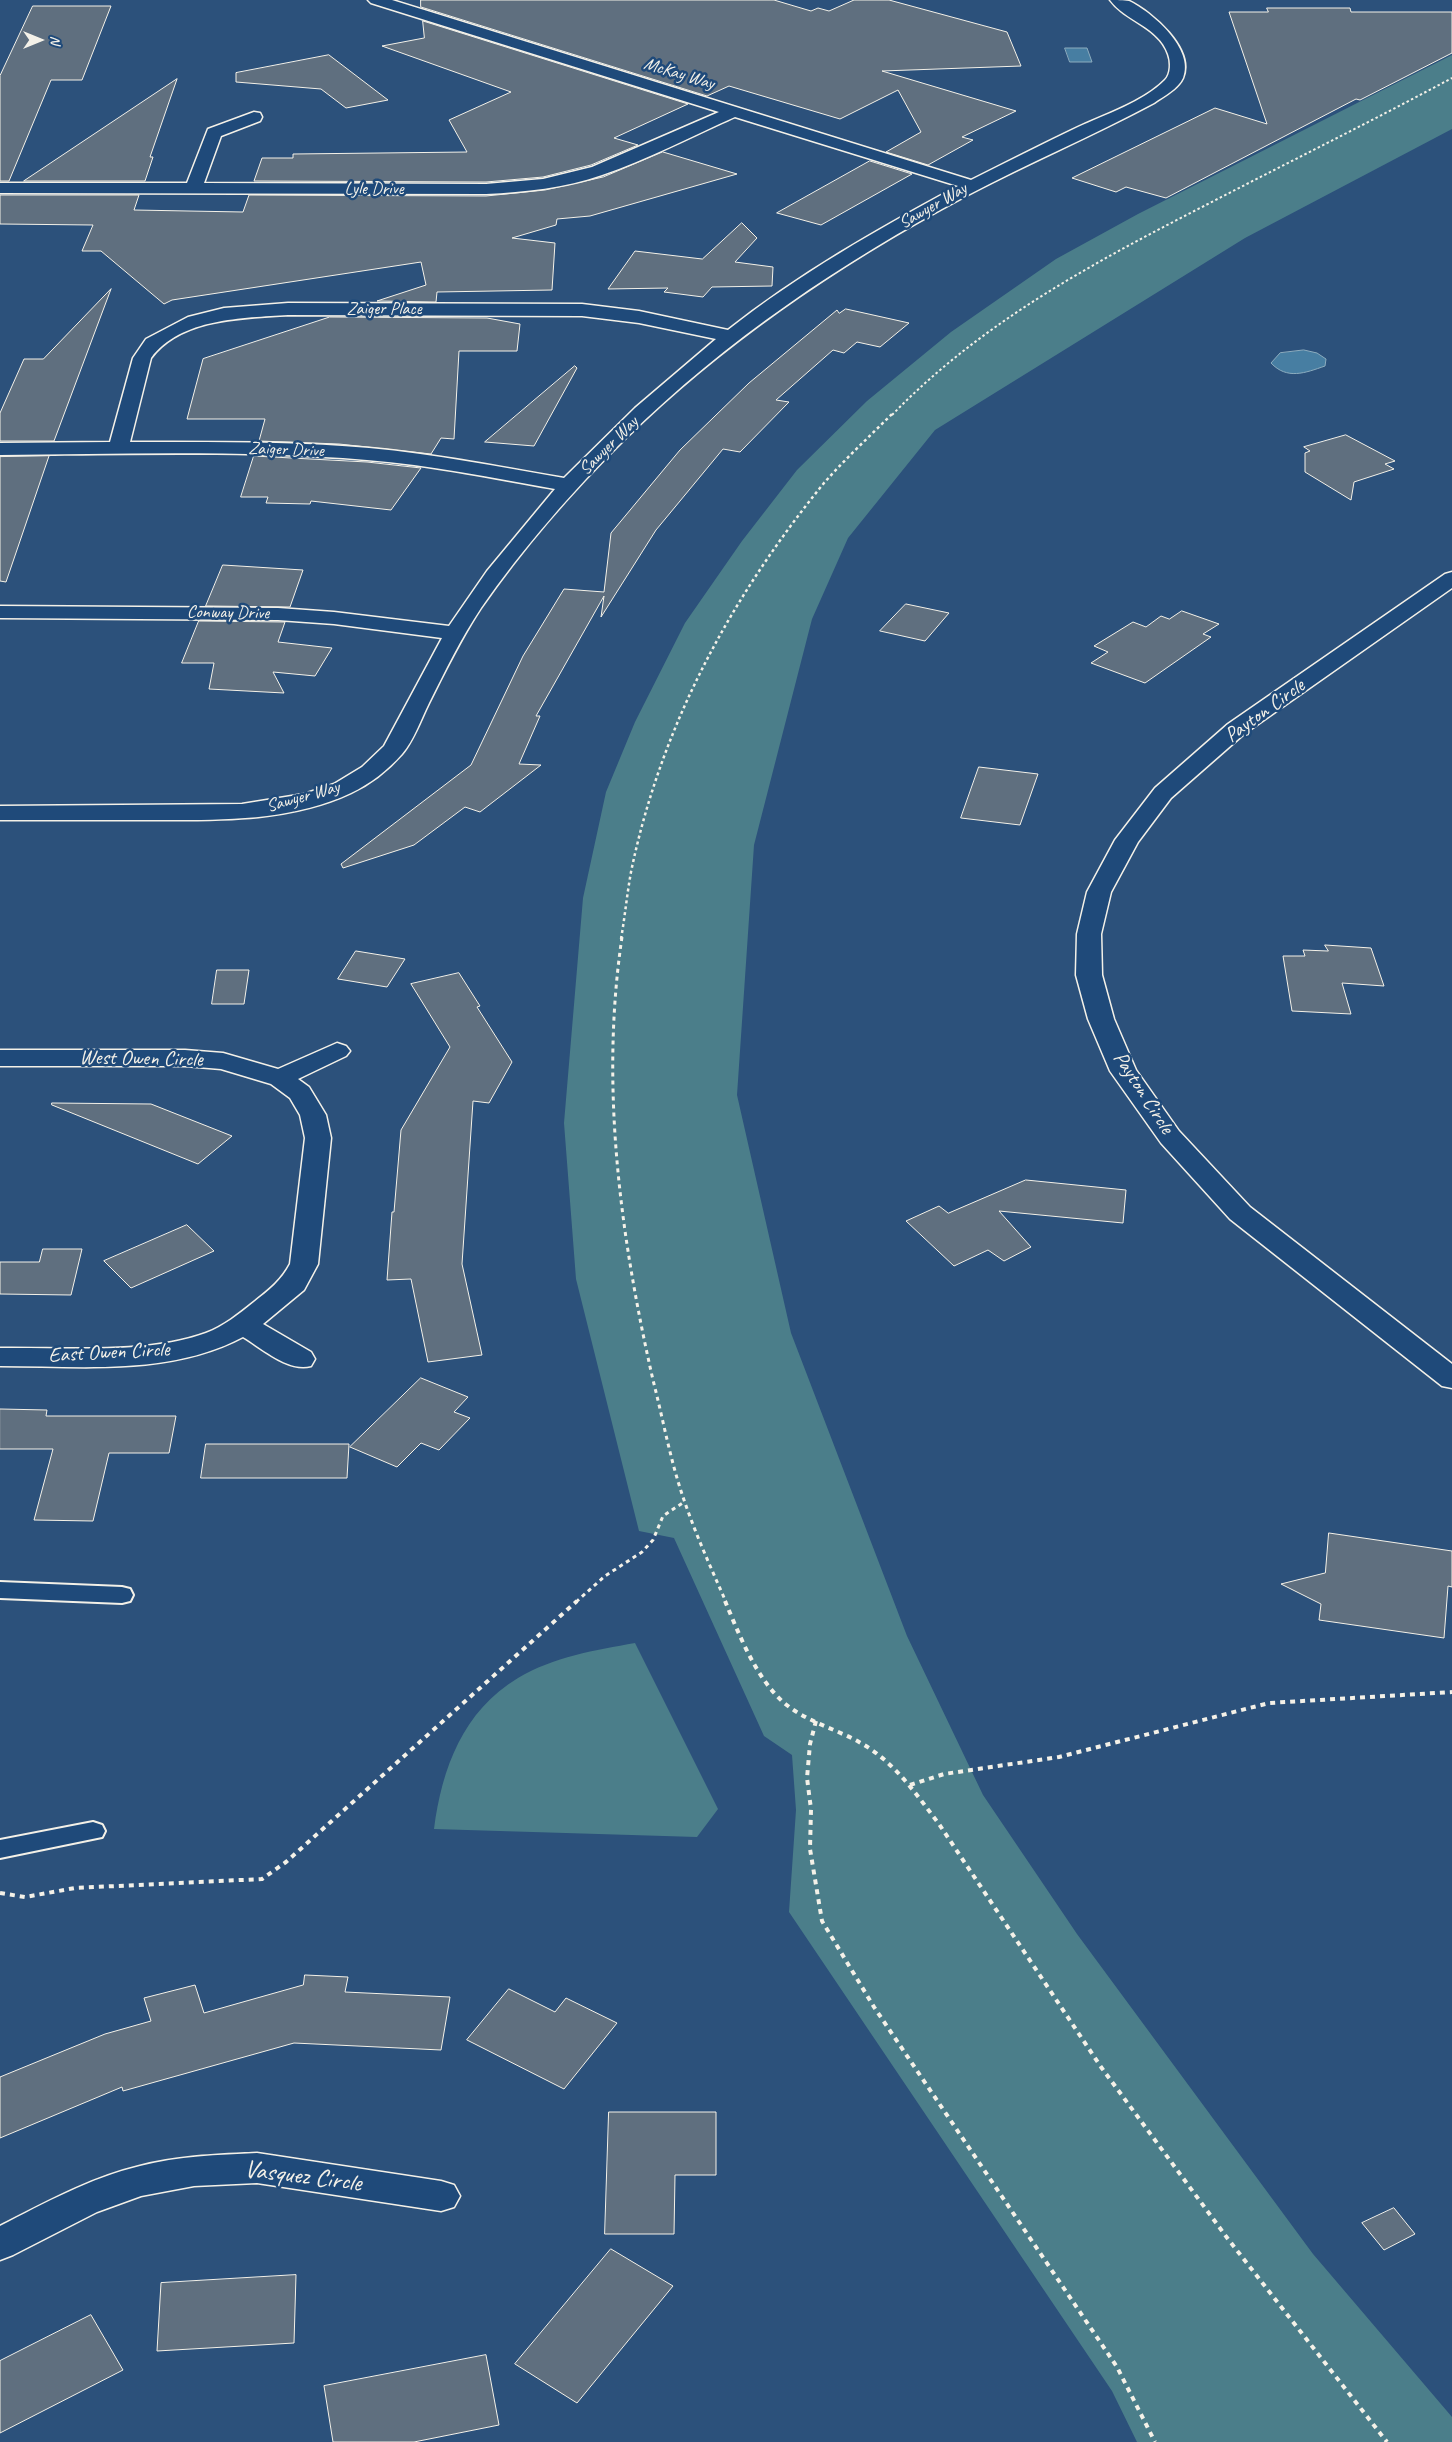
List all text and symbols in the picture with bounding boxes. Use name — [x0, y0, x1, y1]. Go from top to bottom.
north arrow — [15, 15, 65, 65]
text: N — [47, 36, 64, 44]
street label: McKay Way — [641, 53, 717, 95]
street label: Lyle Drive — [344, 178, 404, 200]
street label: Sawyer Way — [895, 178, 971, 234]
street label: Zaiger Place — [347, 298, 421, 320]
street label: Sawyer Way — [575, 412, 643, 480]
street label: Zaiger Drive — [248, 438, 324, 462]
street label: Conway Drive — [187, 601, 269, 625]
street label: Payton Circle — [1220, 674, 1310, 748]
street label: Sawyer Way — [264, 776, 342, 818]
street label: West Owen Circle — [79, 1045, 203, 1073]
street label: Payton Circle — [1107, 1047, 1179, 1139]
street label: East Owen Circle — [48, 1337, 170, 1369]
street label: Vasquez Circle — [243, 2155, 363, 2199]

